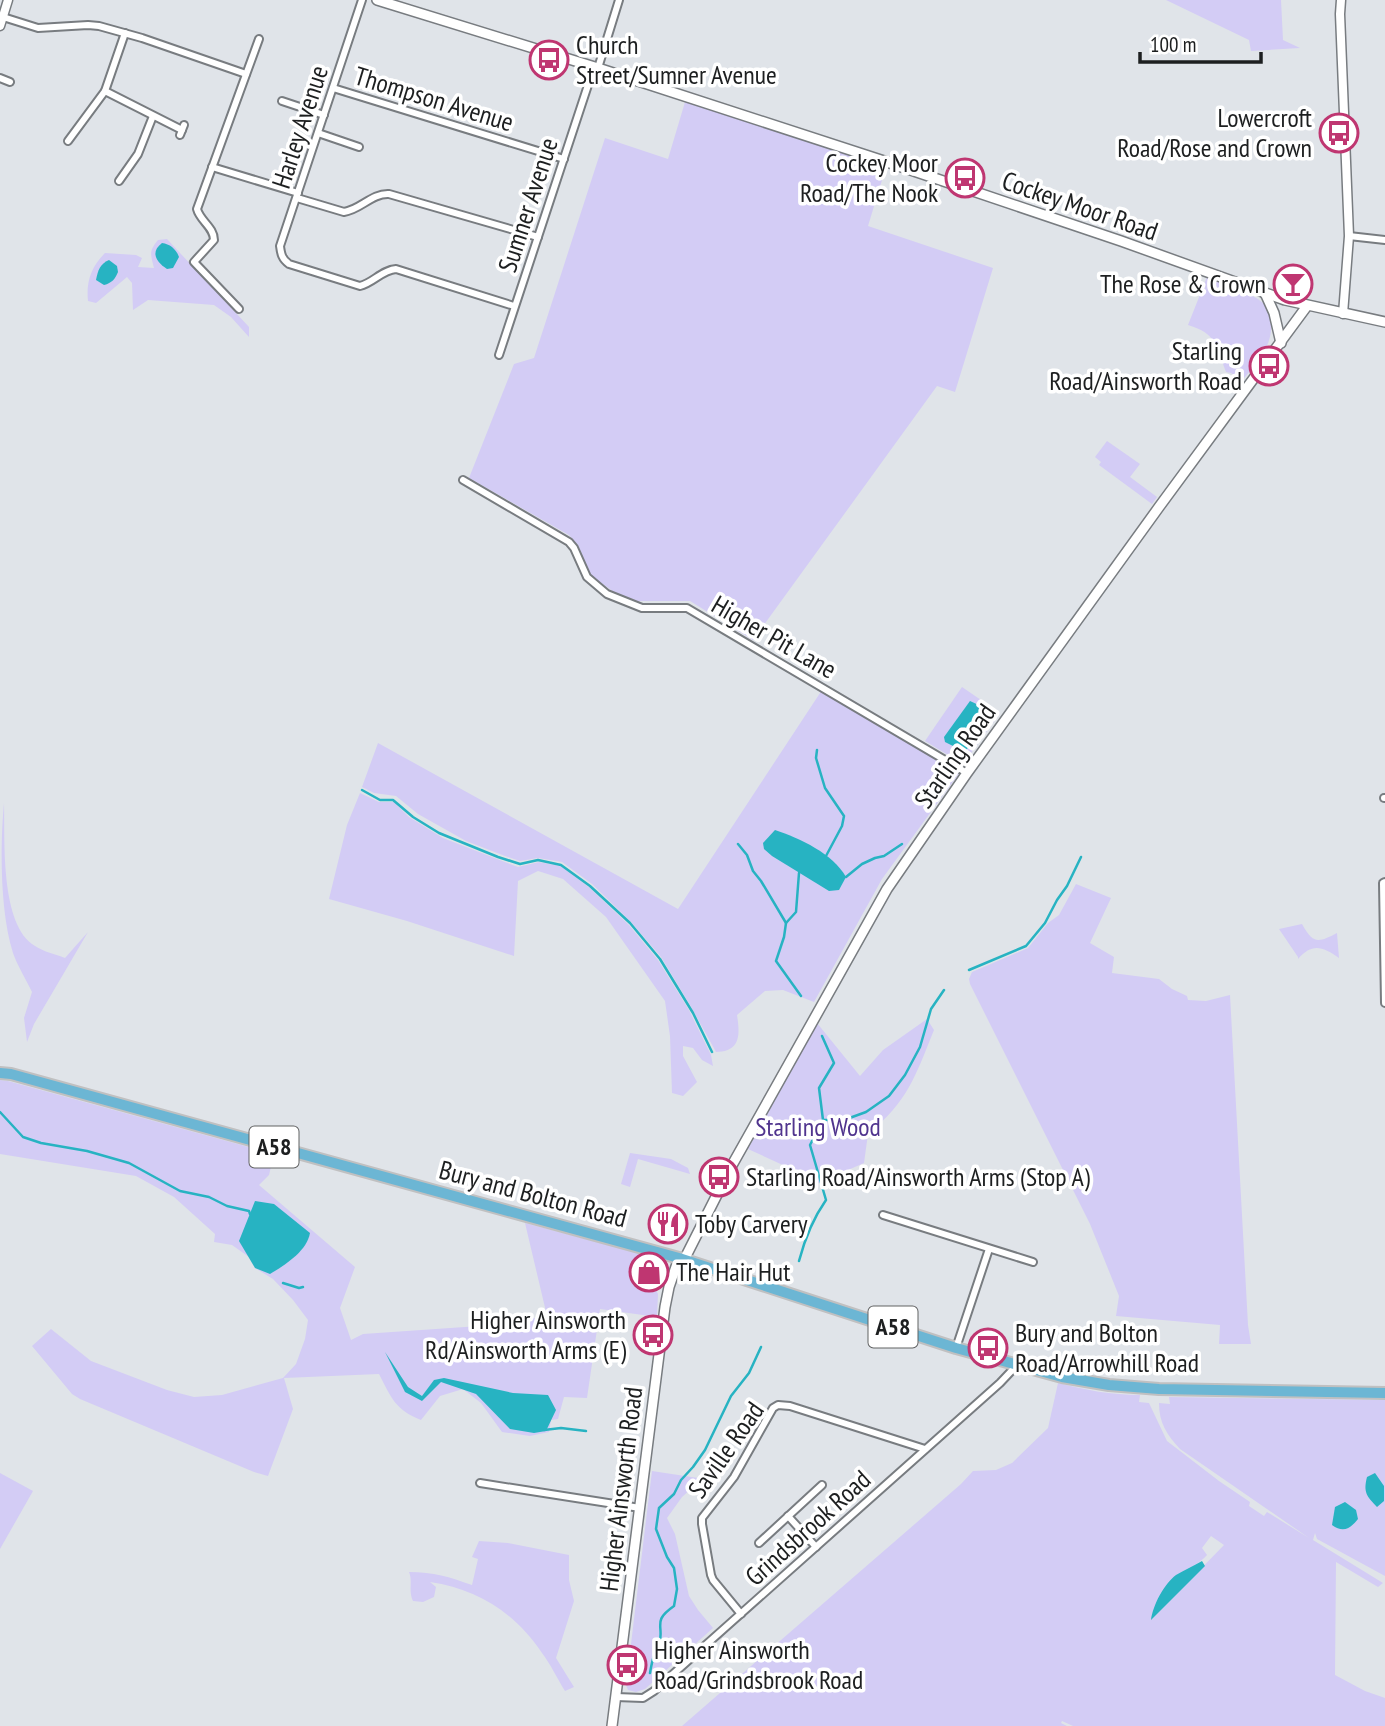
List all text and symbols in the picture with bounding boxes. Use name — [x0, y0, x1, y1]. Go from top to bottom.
scale bar — [1140, 21, 1261, 65]
place label: Church Street/Sumner Avenue — [576, 28, 777, 91]
text: 100 m — [1150, 31, 1196, 58]
bus stop icon: Church Street/Sumner Avenue — [528, 39, 570, 81]
street label: Thompson Avenue — [351, 59, 518, 138]
street label: Harley Avenue — [264, 61, 335, 193]
place label: Lowercroft Road/Rose and Crown — [1117, 101, 1312, 164]
bus stop icon: Lowercroft Road/Rose and Crown — [1318, 112, 1360, 154]
street label: Sumner Avenue — [490, 134, 565, 276]
place label: Cockey Moor Road/The Nook — [800, 146, 938, 209]
bus stop icon: Cockey Moor Road/The Nook — [944, 157, 986, 199]
street label: Cockey Moor Road — [998, 163, 1162, 248]
bar icon: The Rose & Crown — [1272, 263, 1314, 305]
place label: The Rose & Crown — [1100, 267, 1266, 300]
place label: Starling Road/Ainsworth Road — [1049, 334, 1242, 397]
bus stop icon: Starling Road/Ainsworth Road — [1248, 345, 1290, 387]
street label: Higher Pit Lane — [706, 588, 843, 686]
street label: Starling Road — [907, 697, 1003, 814]
park label: Starling Wood — [755, 1110, 881, 1143]
road number: A58 — [250, 1126, 298, 1168]
street label: Bury and Bolton Road — [436, 1153, 630, 1234]
bus stop icon: Starling Road/Ainsworth Arms (Stop A) — [698, 1156, 740, 1198]
place label: Starling Road/Ainsworth Arms (Stop A) — [746, 1160, 1090, 1193]
restaurant icon: Toby Carvery — [647, 1203, 689, 1245]
place label: Toby Carvery — [695, 1207, 808, 1240]
shop icon: The Hair Hut — [628, 1251, 670, 1293]
place label: The Hair Hut — [676, 1255, 790, 1288]
place label: Higher Ainsworth Rd/Ainsworth Arms (E) — [425, 1303, 626, 1366]
road number: A58 — [868, 1307, 917, 1348]
bus stop icon: Higher Ainsworth Rd/Ainsworth Arms (E) — [632, 1314, 674, 1356]
place label: Bury and Bolton Road/Arrowhill Road — [1015, 1316, 1199, 1379]
bus stop icon: Bury and Bolton Road/Arrowhill Road — [967, 1327, 1009, 1369]
street label: Higher Ainsworth Road — [592, 1385, 649, 1593]
street label: Saville Road — [681, 1395, 771, 1504]
street label: Grindsbrook Road — [738, 1463, 877, 1592]
place label: Higher Ainsworth Road/Grindsbrook Road — [654, 1633, 863, 1696]
bus stop icon: Higher Ainsworth Road/Grindsbrook Road — [606, 1644, 648, 1686]

